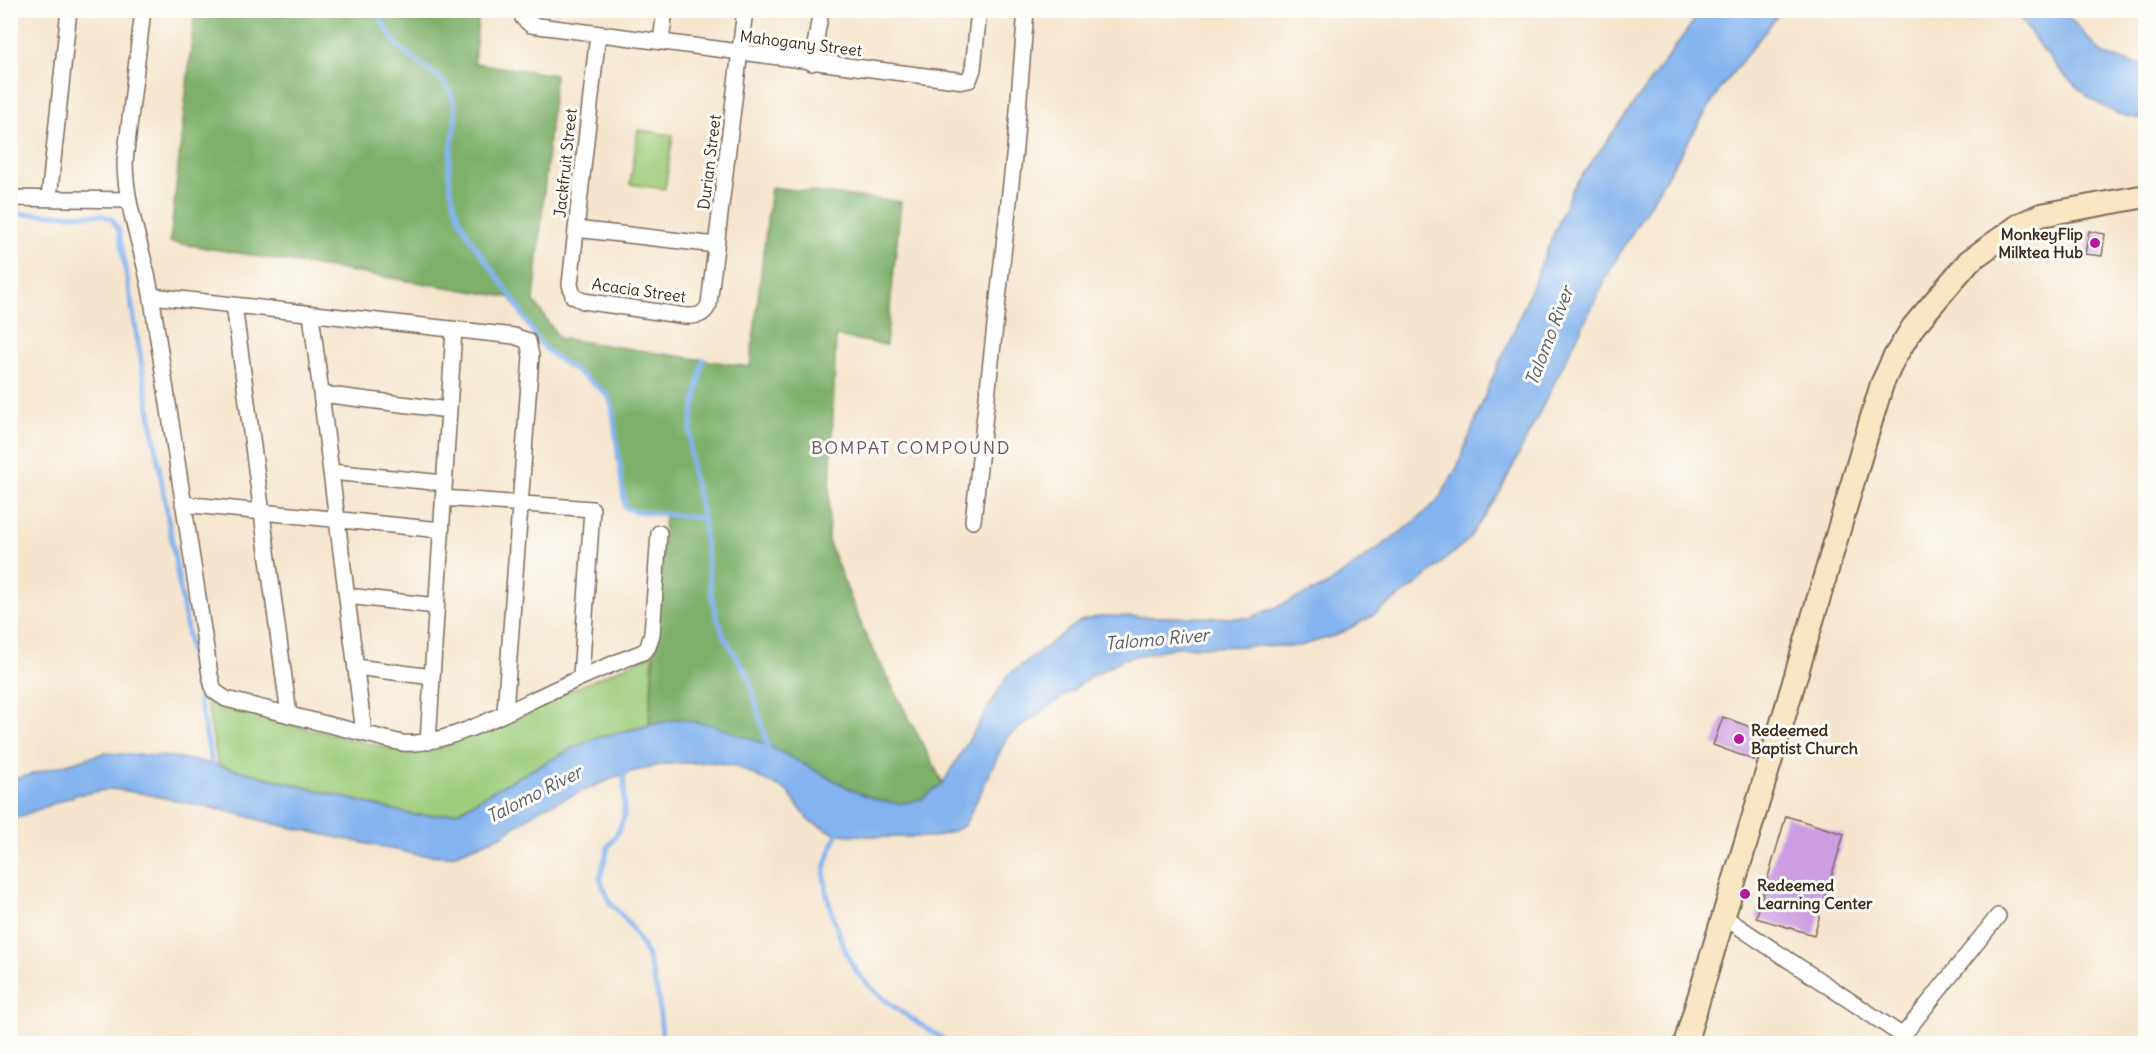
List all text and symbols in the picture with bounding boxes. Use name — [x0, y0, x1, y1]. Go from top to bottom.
street label: Mahogany Street — [739, 26, 864, 60]
street label: Jackfruit Street — [549, 107, 581, 219]
street label: Durian Street — [693, 113, 725, 211]
place label: MonkeyFlip Milktea Hub — [1998, 224, 2083, 262]
marker: MonkeyFlip Milktea Hub — [2088, 236, 2102, 250]
street label: Acacia Street — [591, 274, 688, 307]
water label: Talomo River — [1520, 281, 1579, 389]
district label: BOMPAT COMPOUND — [811, 436, 1011, 459]
water label: Talomo River — [1104, 623, 1212, 655]
place label: Redeemed Baptist Church — [1751, 720, 1858, 759]
marker: Redeemed Baptist Church — [1732, 732, 1746, 746]
water label: Talomo River — [482, 759, 588, 828]
place label: Redeemed Learning Center — [1757, 875, 1873, 914]
marker: Redeemed Learning Center — [1738, 887, 1752, 901]

